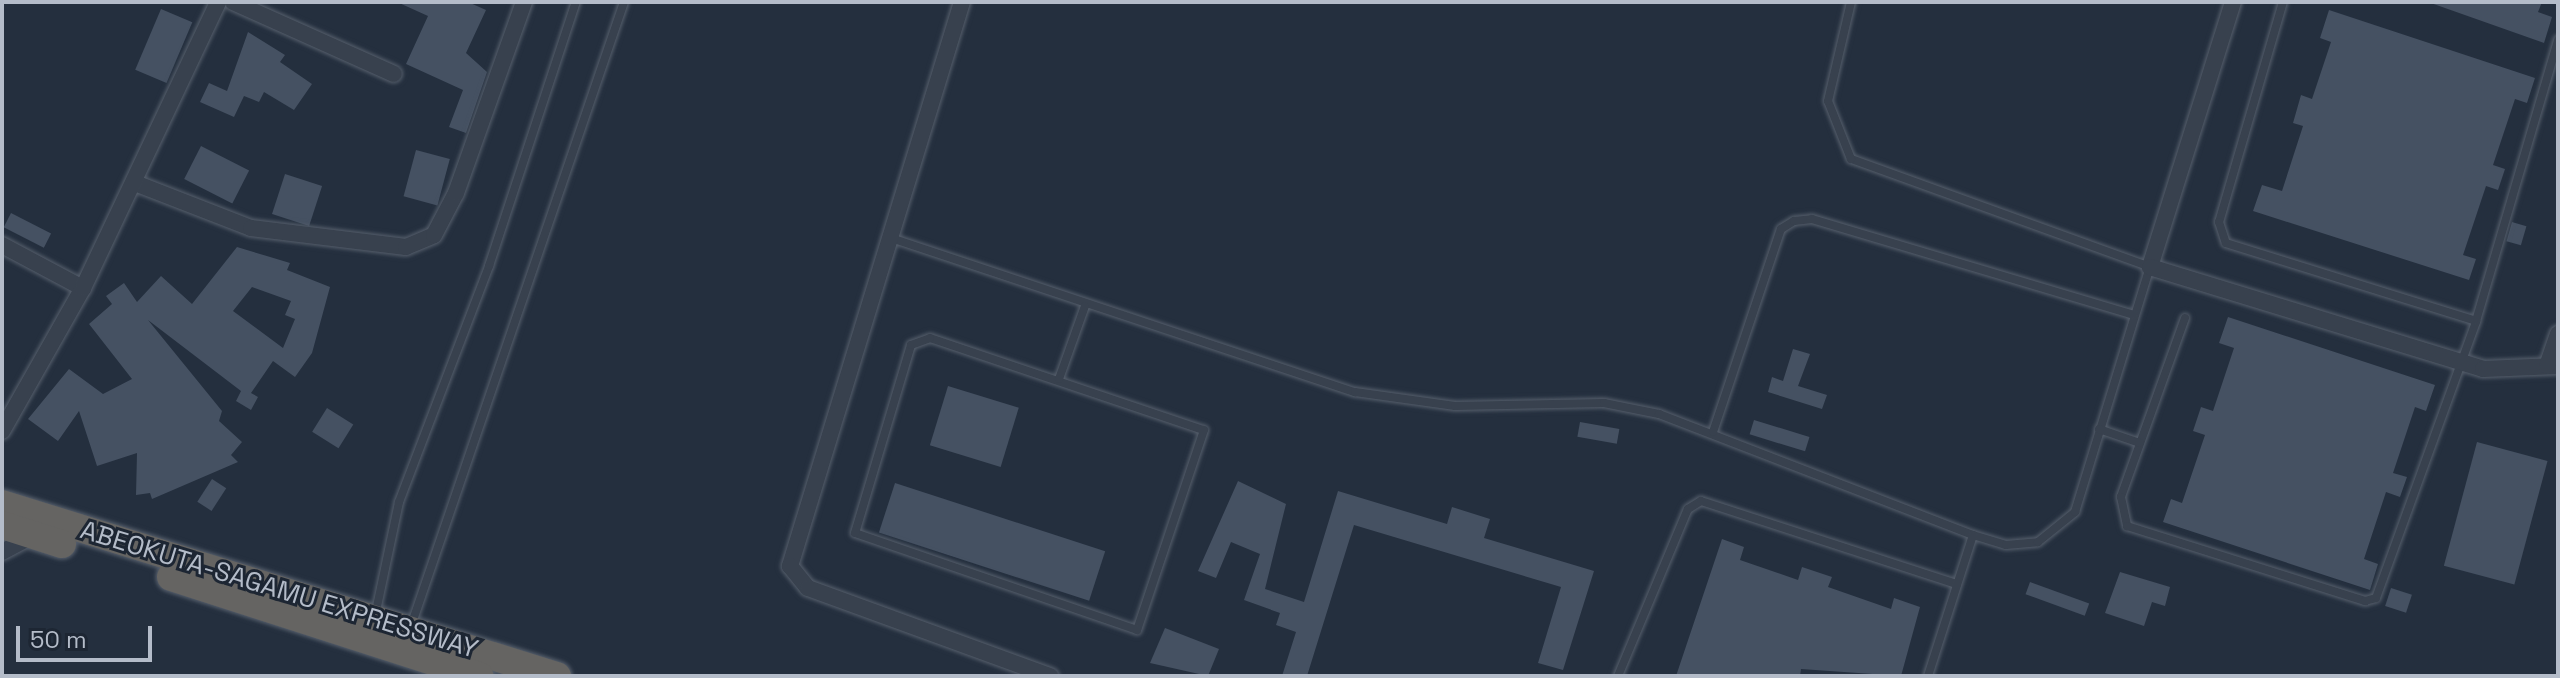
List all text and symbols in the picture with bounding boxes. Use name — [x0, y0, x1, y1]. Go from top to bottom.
street label: ABEOKUTA-SAGAMU EXPRESSWAY — [76, 515, 482, 665]
scale bar — [20, 610, 156, 660]
text: 50 m — [30, 624, 87, 655]

